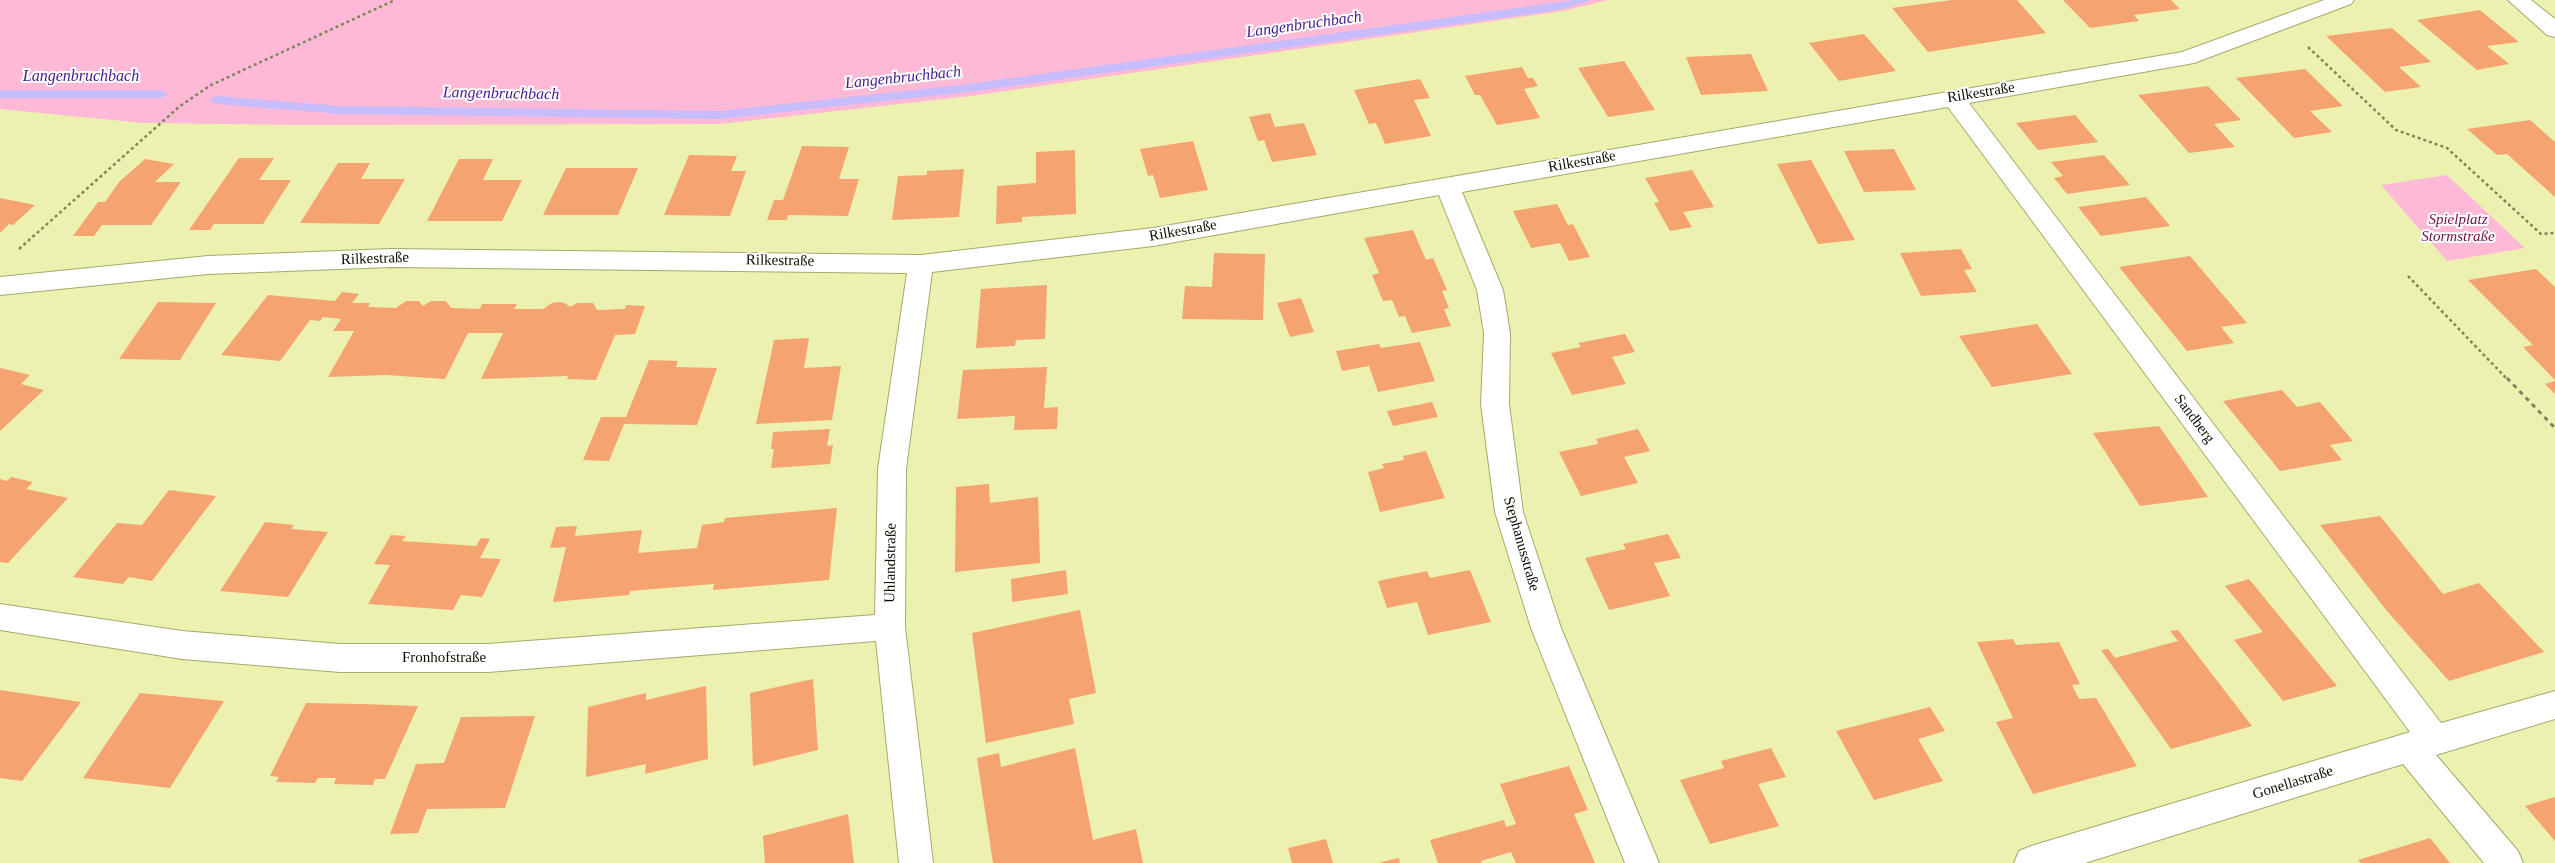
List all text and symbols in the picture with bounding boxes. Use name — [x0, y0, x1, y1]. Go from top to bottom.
water label: Langenbruchbach — [1245, 7, 1363, 43]
water label: Langenbruchbach — [844, 62, 962, 94]
water label: Langenbruchbach — [23, 67, 139, 87]
street label: Rilkestraße — [1946, 79, 2016, 107]
water label: Langenbruchbach — [443, 83, 559, 105]
street label: Rilkestraße — [1547, 147, 1617, 177]
park label: Spielplatz Stormstraße — [2421, 211, 2495, 246]
street label: Rilkestraße — [1148, 216, 1218, 246]
street label: Rilkestraße — [341, 249, 409, 269]
street label: Rilkestraße — [746, 251, 814, 271]
street label: Sandberg — [2170, 391, 2218, 447]
street label: Stephanusstraße — [1499, 495, 1543, 593]
street label: Uhlandstraße — [881, 523, 901, 603]
street label: Fronhofstraße — [402, 649, 486, 667]
street label: Gonellastraße — [2251, 762, 2335, 804]

